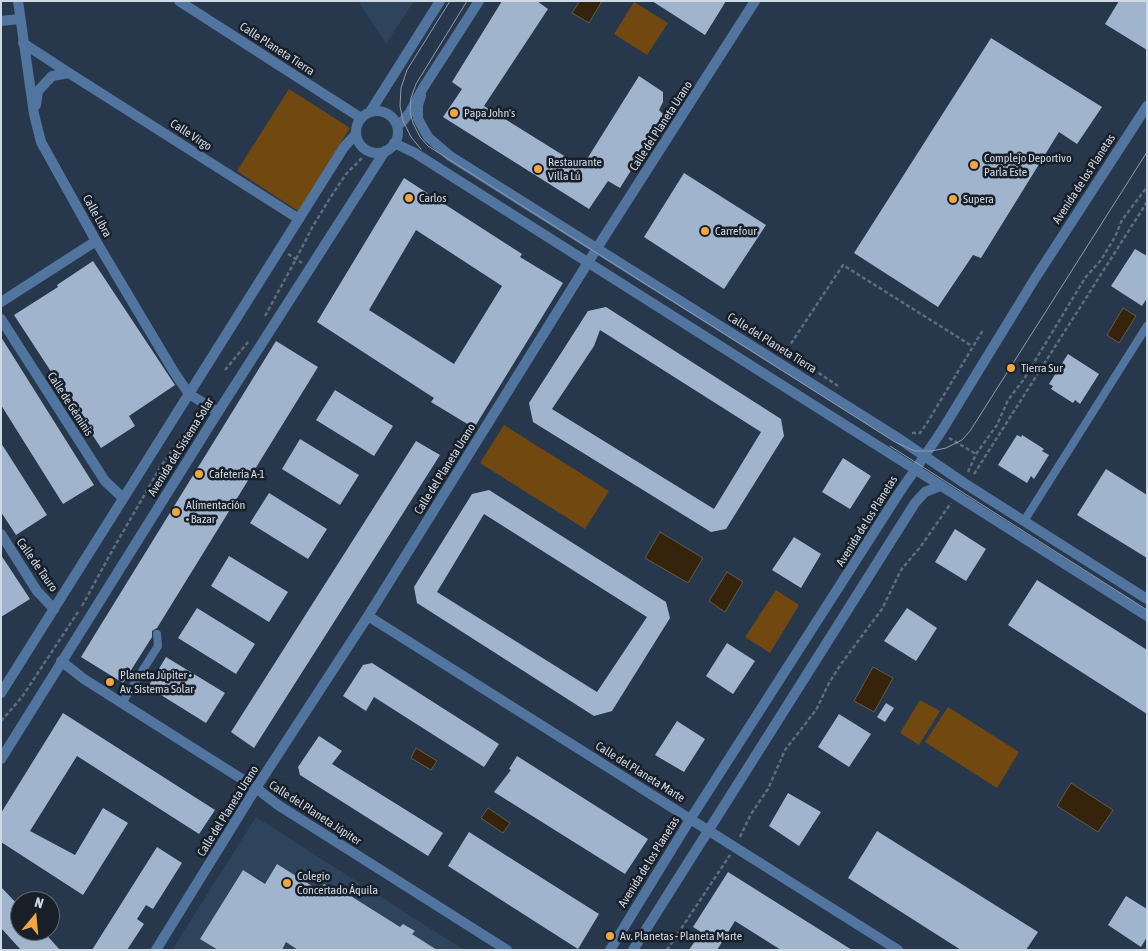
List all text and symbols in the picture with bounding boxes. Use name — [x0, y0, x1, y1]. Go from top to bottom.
street label: Calle Planeta Tierra — [237, 19, 317, 79]
street label: Calle del Planeta Urano — [627, 78, 695, 174]
place label: Papa John's — [464, 106, 515, 120]
marker: Papa John's — [448, 107, 460, 119]
street label: Calle Virgo — [167, 116, 215, 154]
street label: Avenida de los Planetas — [1050, 131, 1118, 227]
place label: Complejo Deportivo Parla Este — [984, 151, 1072, 179]
place label: Restaurante Villa Lú — [548, 155, 602, 183]
marker: Complejo Deportivo Parla Este — [968, 159, 980, 171]
marker: Restaurante Villa Lú — [532, 163, 544, 175]
place label: Carlos — [419, 191, 446, 205]
street label: Calle Libra — [79, 192, 115, 240]
marker: Carlos — [403, 192, 415, 204]
place label: Supera — [963, 192, 994, 206]
marker: Supera — [947, 193, 959, 205]
place label: Carrefour — [715, 224, 757, 238]
marker: Carrefour — [699, 225, 711, 237]
street label: Calle del Planeta Tierra — [725, 310, 819, 376]
place label: Tierra Sur — [1021, 361, 1063, 375]
marker: Tierra Sur — [1005, 362, 1017, 374]
street label: Calle de Géminis — [44, 369, 96, 439]
street label: Avenida del Sistema Solar — [145, 395, 217, 499]
street label: Calle del Planeta Urano — [411, 421, 479, 517]
place label: Cafetería A-1 — [209, 467, 265, 481]
marker: Cafetería A-1 — [193, 468, 205, 480]
street label: Avenida de los Planetas — [833, 473, 901, 569]
place label: Alimentación - Bazar — [186, 498, 245, 526]
marker: Alimentación - Bazar — [170, 506, 182, 518]
street label: Calle de Tauro — [13, 535, 61, 595]
place label: Planeta Júpiter - Av. Sistema Solar — [120, 668, 194, 696]
marker: Planeta Júpiter - Av. Sistema Solar — [104, 676, 116, 688]
street label: Calle del Planeta Marte — [593, 739, 687, 805]
street label: Calle del Planeta Urano — [194, 763, 262, 859]
street label: Calle del Planeta Júpiter — [266, 778, 364, 848]
street label: Avenida de los Planetas — [615, 814, 683, 910]
place label: Colegio Concertado Áquila — [297, 869, 378, 897]
marker: Colegio Concertado Áquila — [281, 877, 293, 889]
north arrow — [10, 891, 60, 941]
text: N — [33, 894, 45, 911]
place label: Av. Planetas - Planeta Marte — [620, 929, 742, 943]
marker: Av. Planetas - Planeta Marte — [604, 930, 616, 942]

